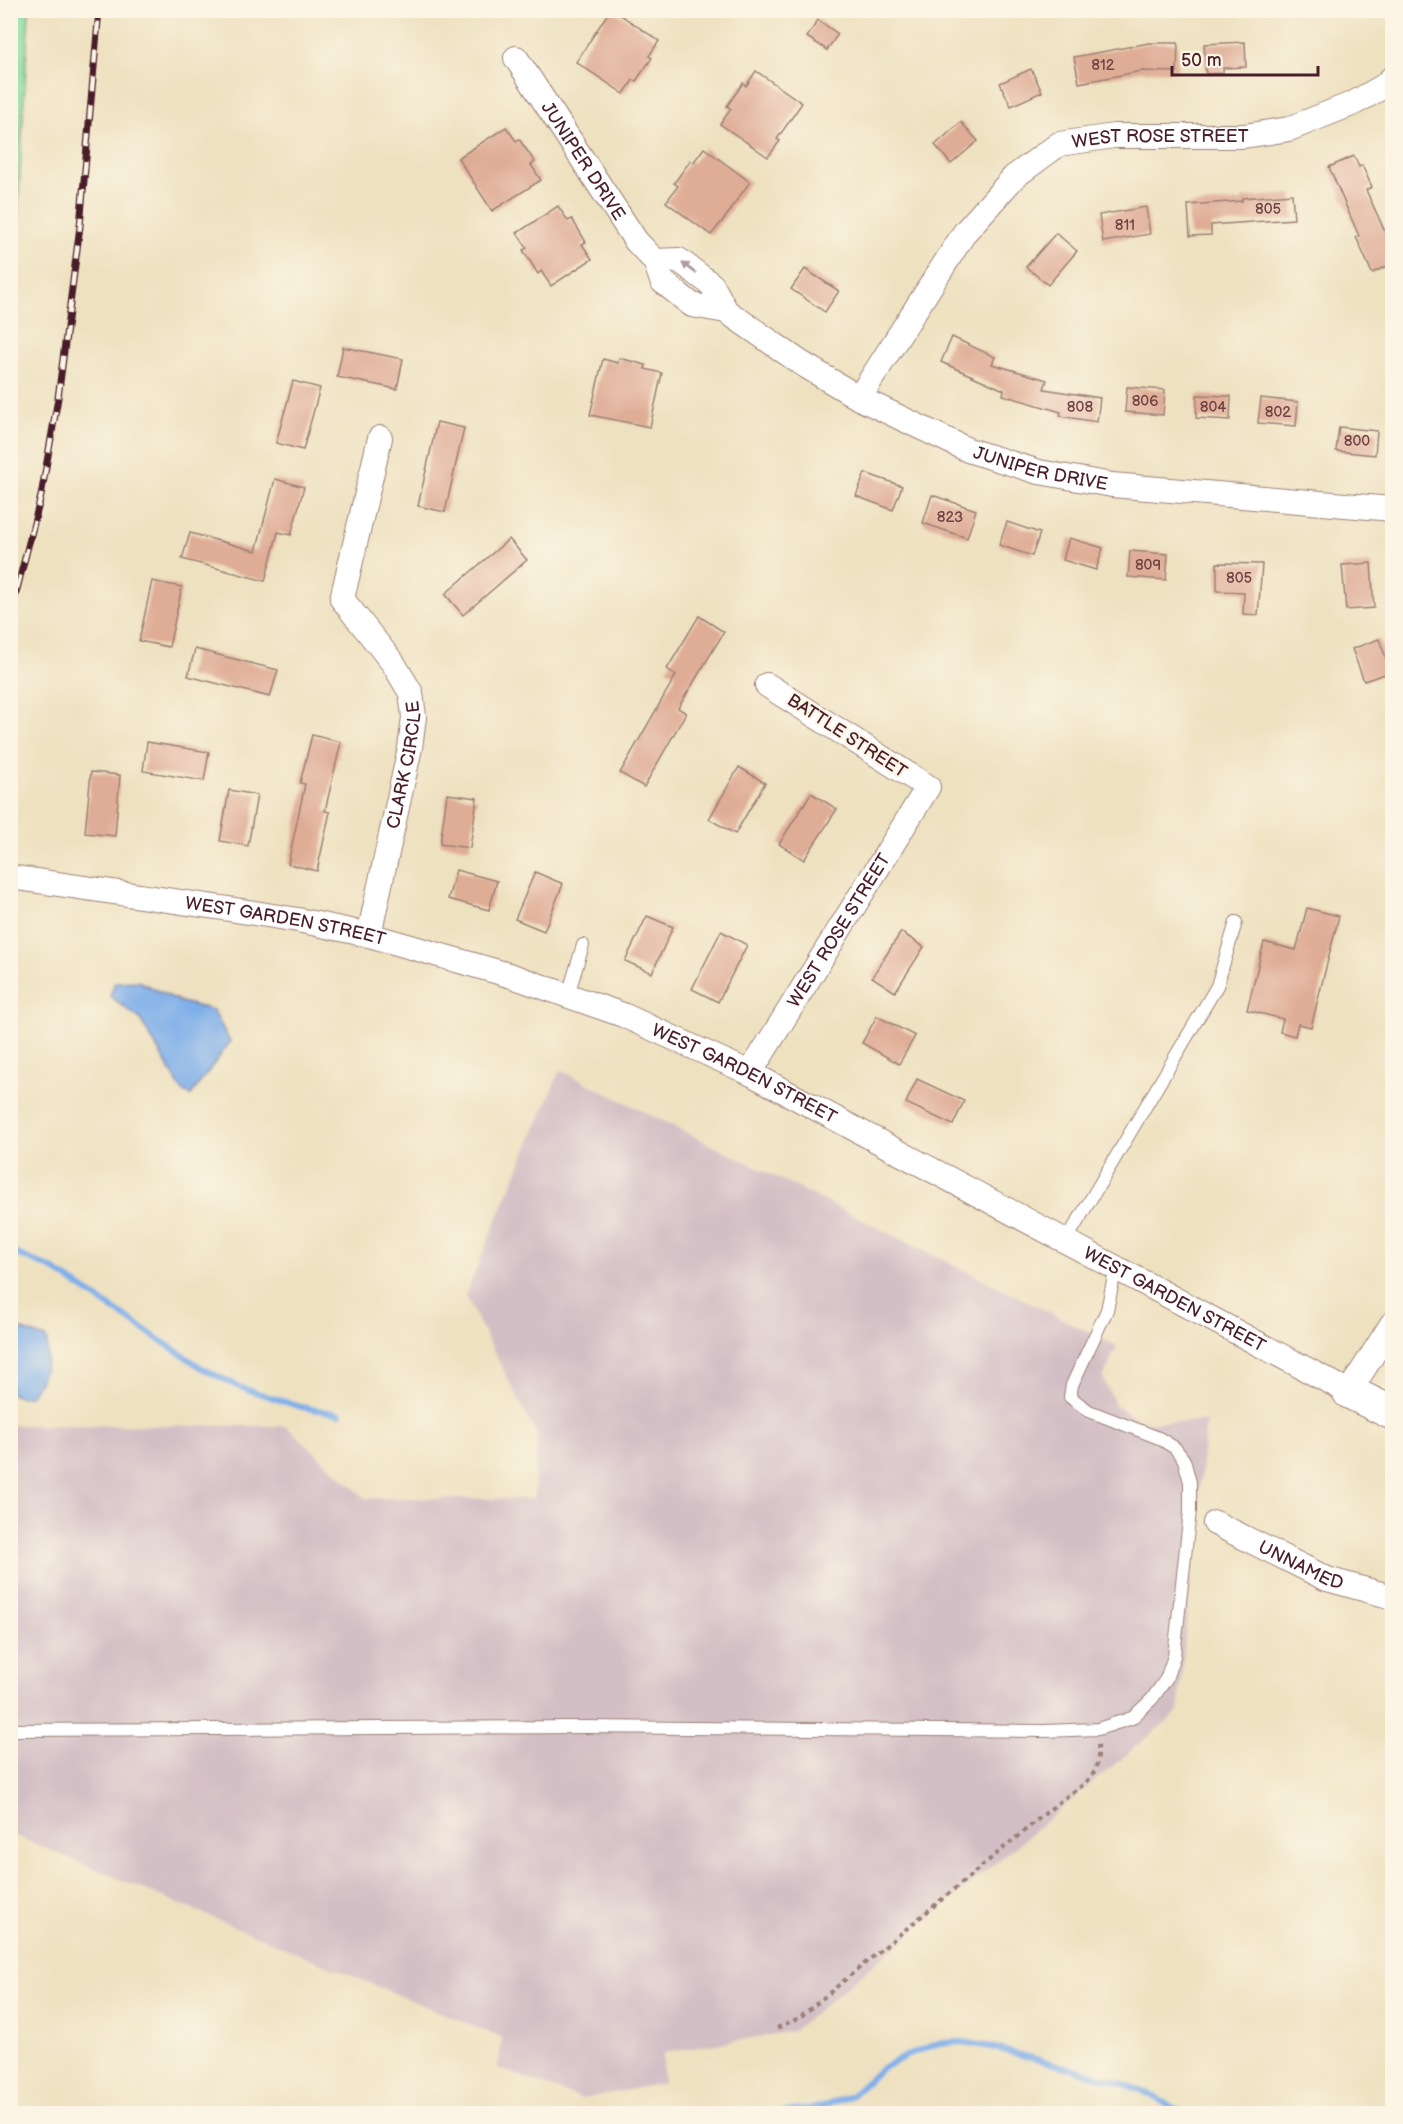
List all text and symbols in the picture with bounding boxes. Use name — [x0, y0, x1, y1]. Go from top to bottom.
scale bar — [1172, 39, 1318, 77]
text: 50 m — [1181, 50, 1222, 71]
house number: 812 — [1091, 56, 1115, 75]
street label: JUNIPER DRIVE — [537, 98, 630, 224]
street label: WEST ROSE STREET — [1070, 126, 1249, 153]
house number: 805 — [1255, 200, 1281, 219]
house number: 811 — [1115, 216, 1135, 235]
one-way arrow — [681, 262, 696, 274]
house number: 806 — [1132, 392, 1158, 411]
house number: 808 — [1067, 398, 1093, 417]
house number: 804 — [1200, 398, 1226, 417]
house number: 802 — [1265, 403, 1291, 422]
house number: 800 — [1344, 432, 1370, 451]
street label: JUNIPER DRIVE — [971, 442, 1109, 495]
house number: 823 — [937, 508, 963, 527]
house number: 809 — [1135, 556, 1161, 575]
house number: 805 — [1226, 569, 1252, 588]
street label: BATTLE STREET — [783, 689, 911, 783]
street label: CLARK CIRCLE — [382, 700, 425, 831]
street label: WEST ROSE STREET — [783, 849, 895, 1011]
street label: WEST GARDEN STREET — [184, 892, 388, 950]
street label: WEST GARDEN STREET — [649, 1019, 841, 1128]
street label: WEST GARDEN STREET — [1080, 1242, 1270, 1356]
street label: UNNAMED — [1255, 1536, 1346, 1594]

